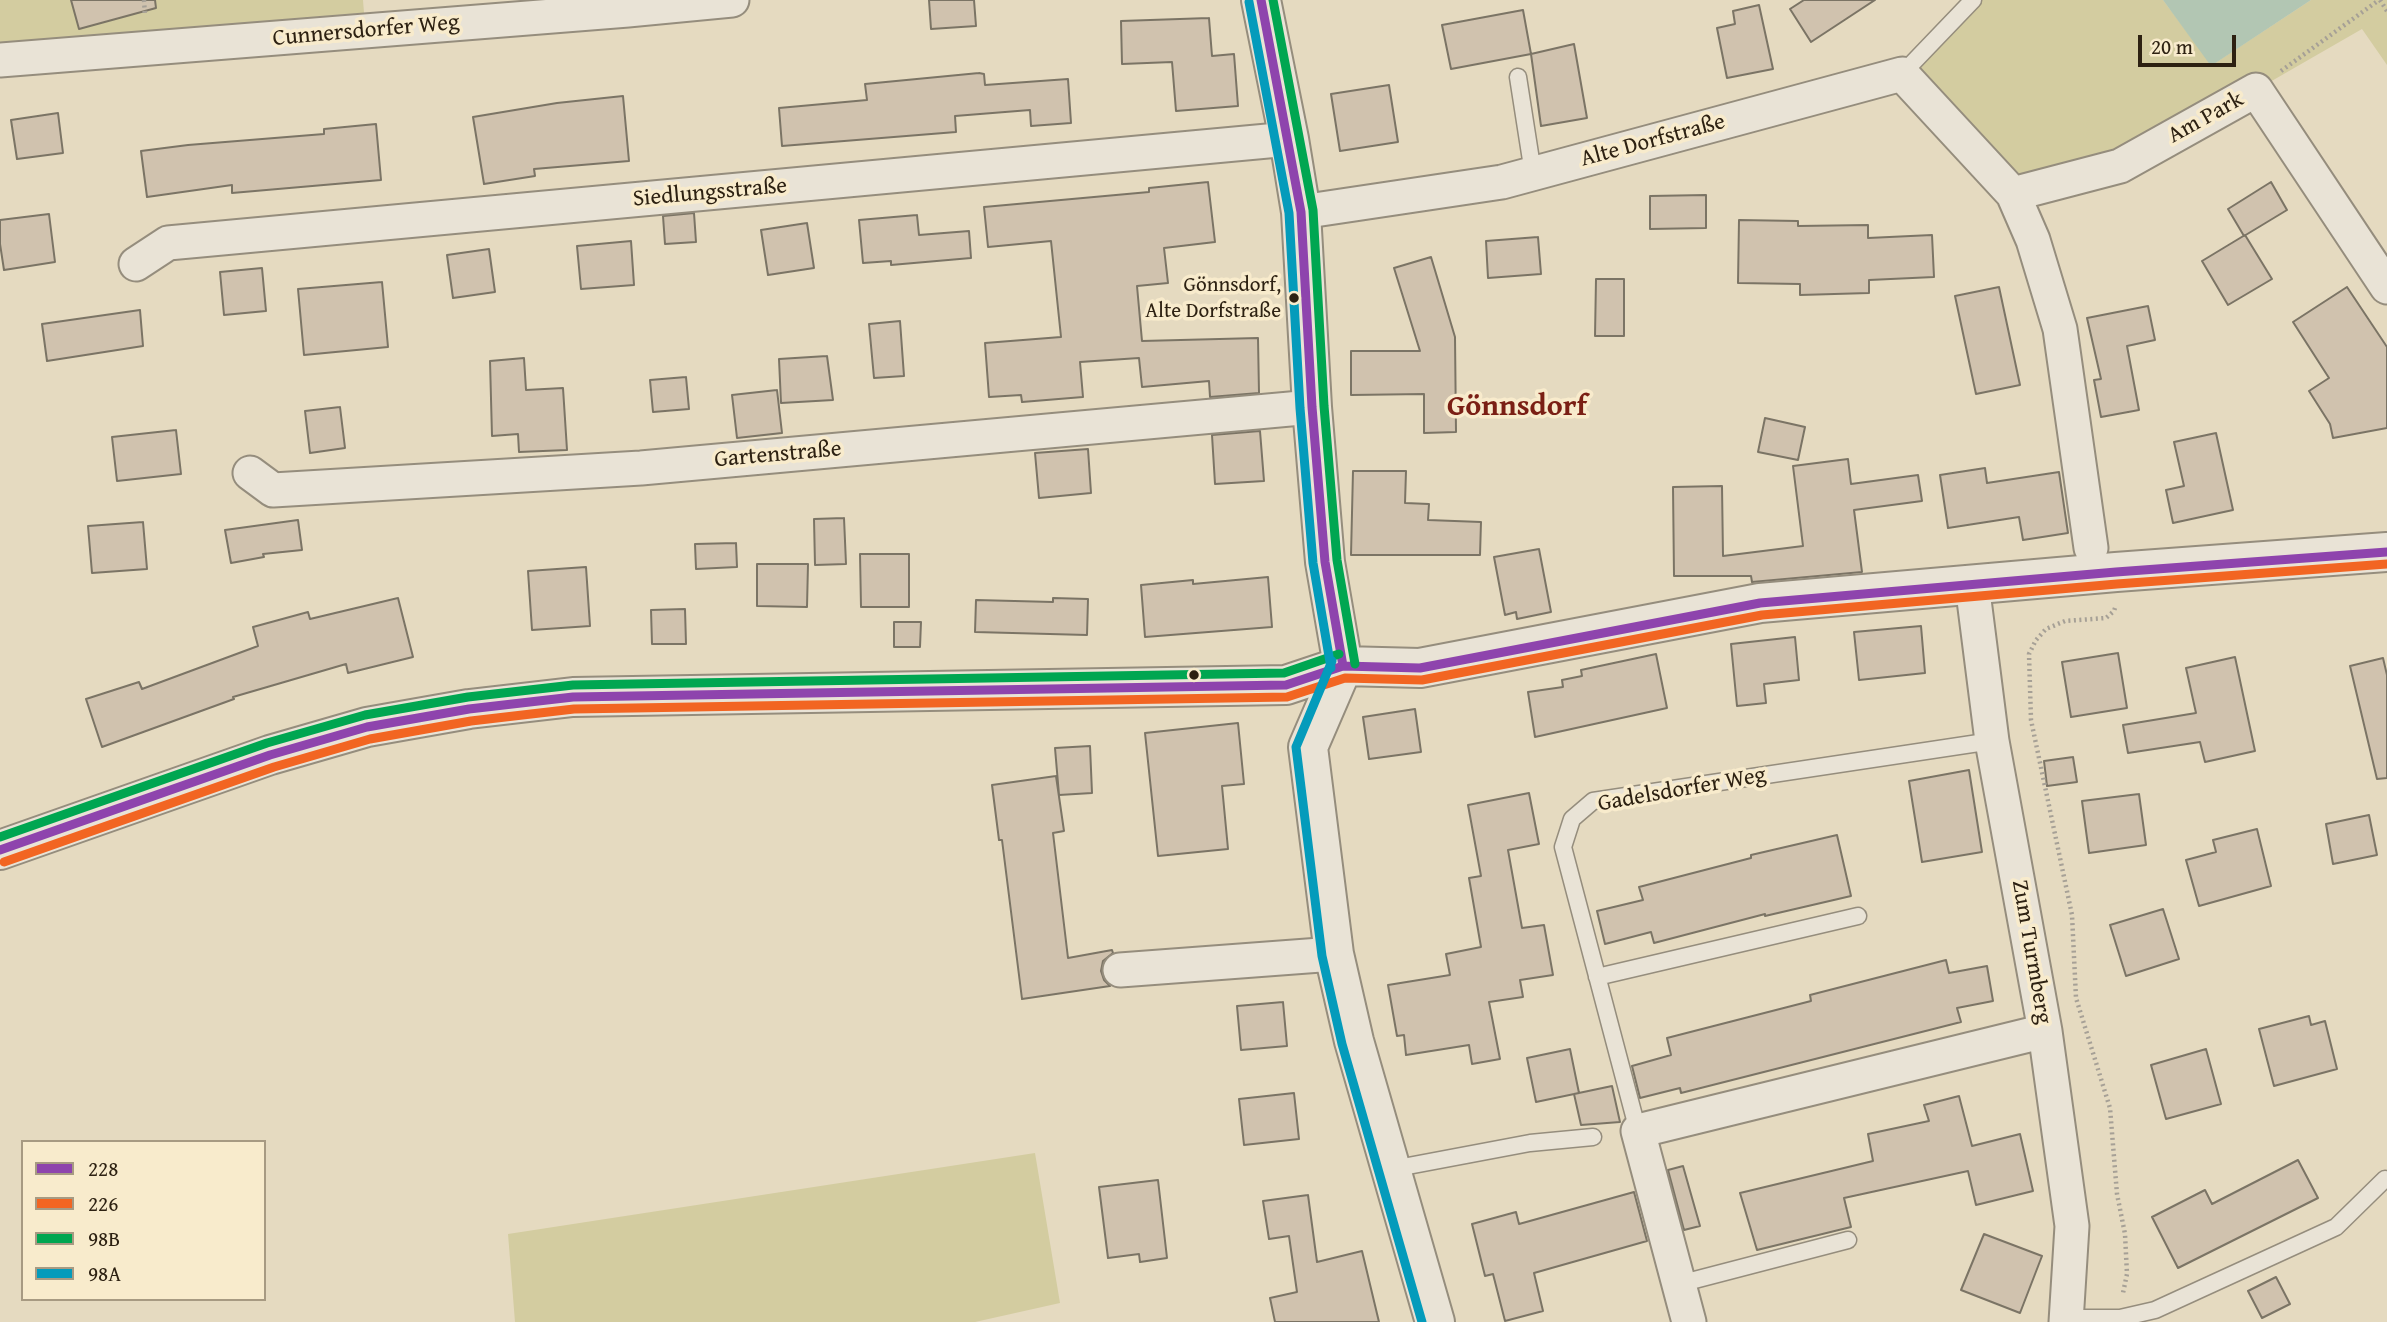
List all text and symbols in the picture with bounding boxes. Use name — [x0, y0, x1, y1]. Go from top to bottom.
street label: Cunnersdorfer Weg — [272, 9, 460, 53]
scale bar — [2142, 21, 2240, 65]
text: 20 m — [2151, 31, 2193, 62]
street label: Am Park — [2163, 86, 2249, 150]
street label: Alte Dorfstraße — [1578, 108, 1728, 174]
street label: Siedlungsstraße — [632, 173, 788, 213]
place label: Gönnsdorf, Alte Dorfstraße — [1145, 273, 1281, 323]
marker: Gönnsdorf, Alte Dorfstraße — [1287, 291, 1301, 305]
district label: Gönnsdorf — [1447, 389, 1587, 425]
street label: Gartenstraße — [713, 436, 843, 474]
unlabelled marker — [1187, 668, 1201, 682]
street label: Gadelsdorfer Weg — [1596, 762, 1768, 818]
street label: Zum Turmberg — [2005, 878, 2057, 1026]
legend — [21, 1140, 266, 1301]
text: 228 — [88, 1153, 118, 1184]
text: 226 — [88, 1188, 118, 1219]
text: 98B — [88, 1223, 120, 1254]
text: 98A — [88, 1258, 121, 1289]

